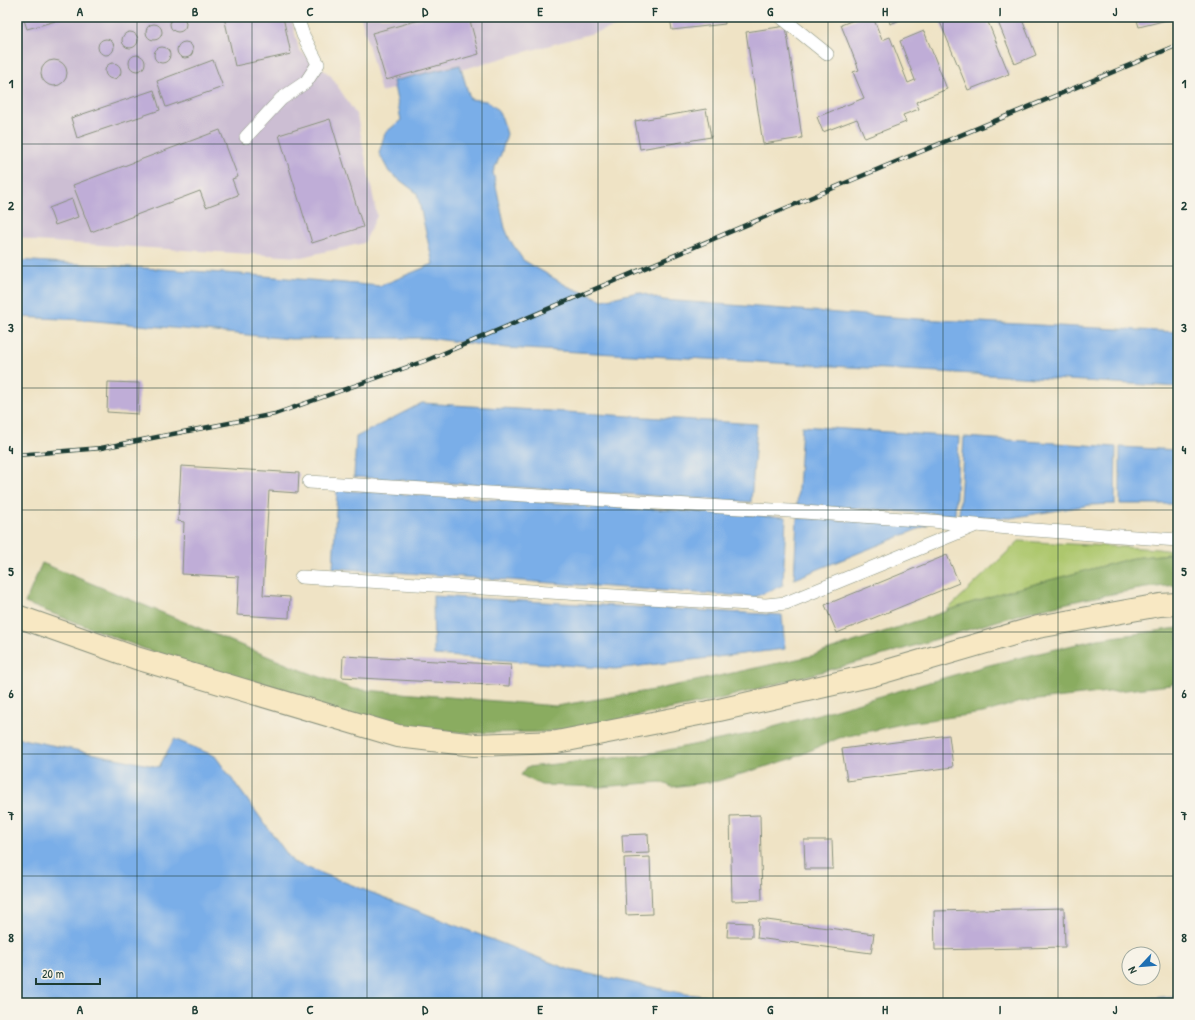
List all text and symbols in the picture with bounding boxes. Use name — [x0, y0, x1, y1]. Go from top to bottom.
text: A — [77, 2, 84, 20]
text: B — [192, 2, 199, 20]
text: C — [306, 2, 314, 20]
text: D — [422, 2, 429, 20]
text: E — [537, 2, 543, 20]
text: F — [652, 2, 659, 20]
text: G — [767, 2, 774, 20]
text: H — [882, 2, 888, 20]
text: I — [998, 2, 1002, 20]
text: J — [1113, 2, 1118, 20]
text: 1 — [9, 74, 14, 92]
text: 1 — [1182, 74, 1187, 92]
text: 2 — [8, 196, 15, 214]
text: 2 — [1181, 196, 1188, 214]
text: 3 — [8, 318, 14, 336]
text: 3 — [1181, 318, 1187, 336]
text: 4 — [9, 440, 14, 458]
text: 4 — [1182, 440, 1187, 458]
text: 5 — [8, 562, 14, 580]
text: 5 — [1181, 562, 1187, 580]
text: 6 — [8, 684, 14, 702]
text: 6 — [1181, 684, 1187, 702]
text: 7 — [7, 806, 15, 824]
text: 7 — [1180, 806, 1188, 824]
text: 8 — [8, 928, 14, 946]
text: 8 — [1181, 928, 1187, 946]
north arrow — [1121, 946, 1161, 986]
scale bar — [36, 960, 100, 986]
text: 20 m — [42, 965, 64, 982]
text: N — [1124, 965, 1140, 976]
text: A — [77, 1000, 84, 1018]
text: B — [192, 1000, 199, 1018]
text: C — [306, 1000, 314, 1018]
text: D — [422, 1000, 429, 1018]
text: E — [537, 1000, 543, 1018]
text: F — [652, 1000, 659, 1018]
text: G — [767, 1000, 774, 1018]
text: H — [882, 1000, 888, 1018]
text: I — [998, 1000, 1002, 1018]
text: J — [1113, 1000, 1118, 1018]

